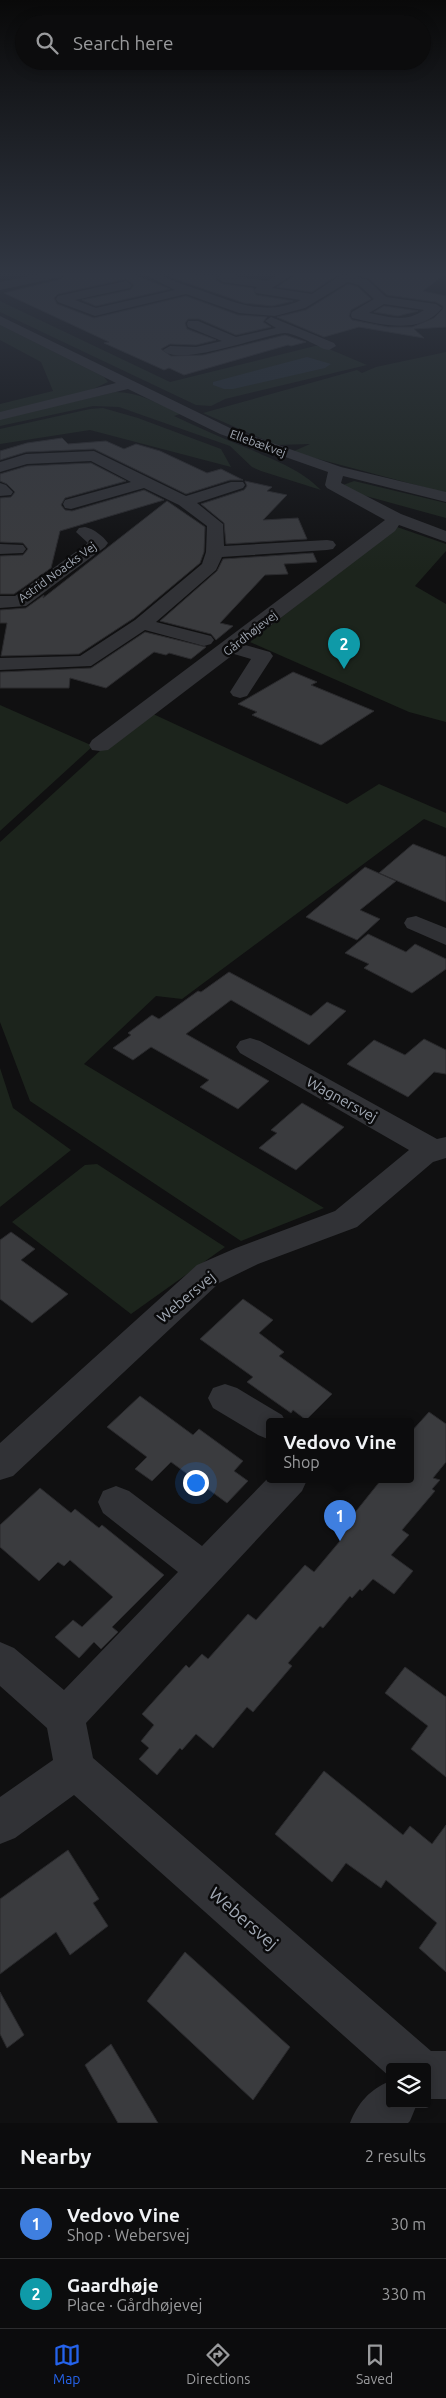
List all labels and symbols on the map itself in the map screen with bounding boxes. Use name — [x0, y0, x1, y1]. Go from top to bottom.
street label: Ellebækvej — [228, 427, 288, 459]
street label: Astrid Noacks Vej — [15, 539, 99, 605]
street label: Gårdhøjevej — [221, 608, 279, 658]
pin: 2 — [328, 628, 360, 669]
street label: Wagnersvej — [304, 1073, 380, 1125]
street label: Webersvej — [154, 1268, 218, 1326]
your location — [183, 1470, 209, 1496]
pin: 1 — [324, 1500, 356, 1541]
street label: Webersvej — [206, 1883, 282, 1953]

